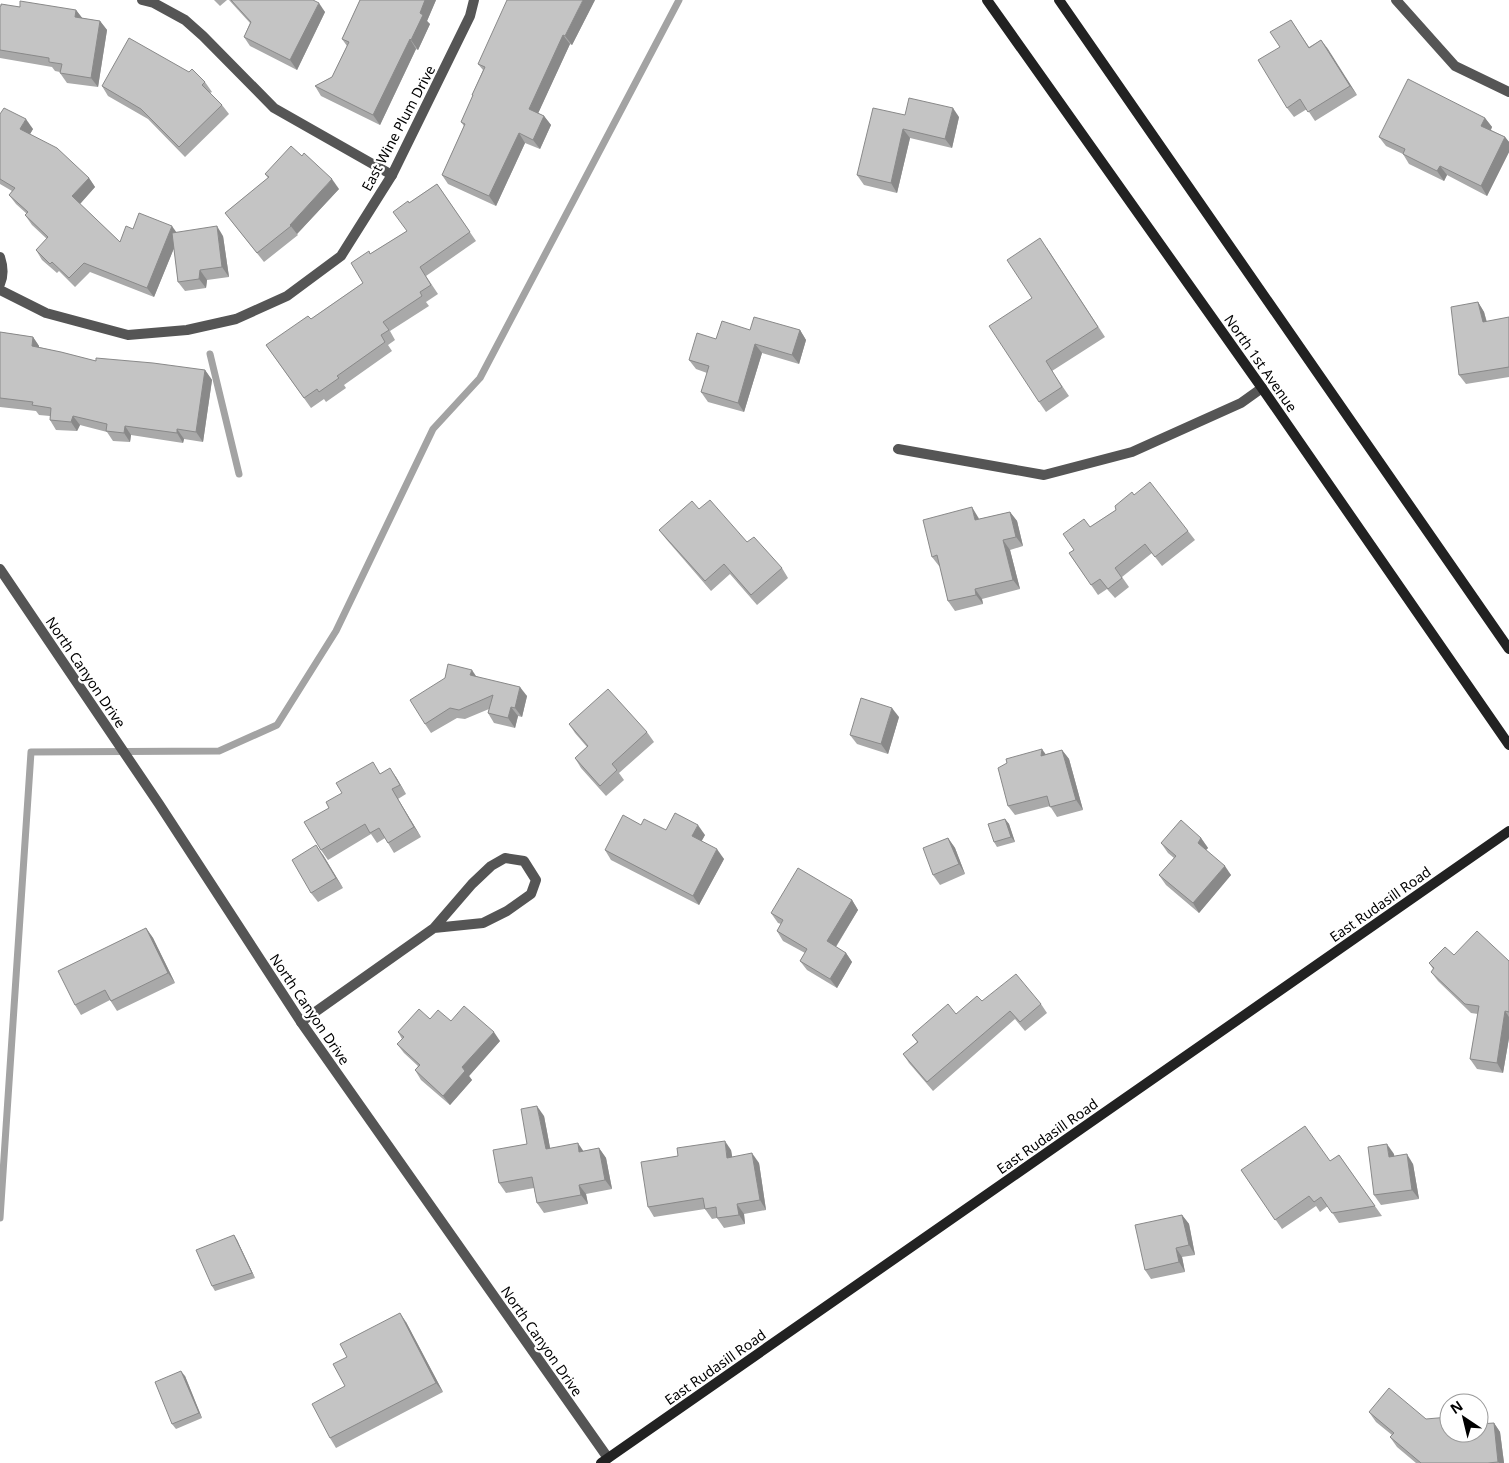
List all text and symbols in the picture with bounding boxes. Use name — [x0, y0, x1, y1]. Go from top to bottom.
street label: East Wine Plum Drive — [357, 62, 439, 194]
street label: North 1st Avenue — [1220, 311, 1302, 416]
street label: North Canyon Drive — [42, 613, 130, 731]
street label: East Rudasill Road — [1326, 862, 1434, 946]
street label: North Canyon Drive — [266, 950, 354, 1068]
street label: East Rudasill Road — [993, 1094, 1101, 1178]
street label: North Canyon Drive — [497, 1282, 587, 1400]
street label: East Rudasill Road — [661, 1325, 769, 1409]
north arrow — [1439, 1393, 1489, 1443]
text: N — [1446, 1396, 1466, 1418]

